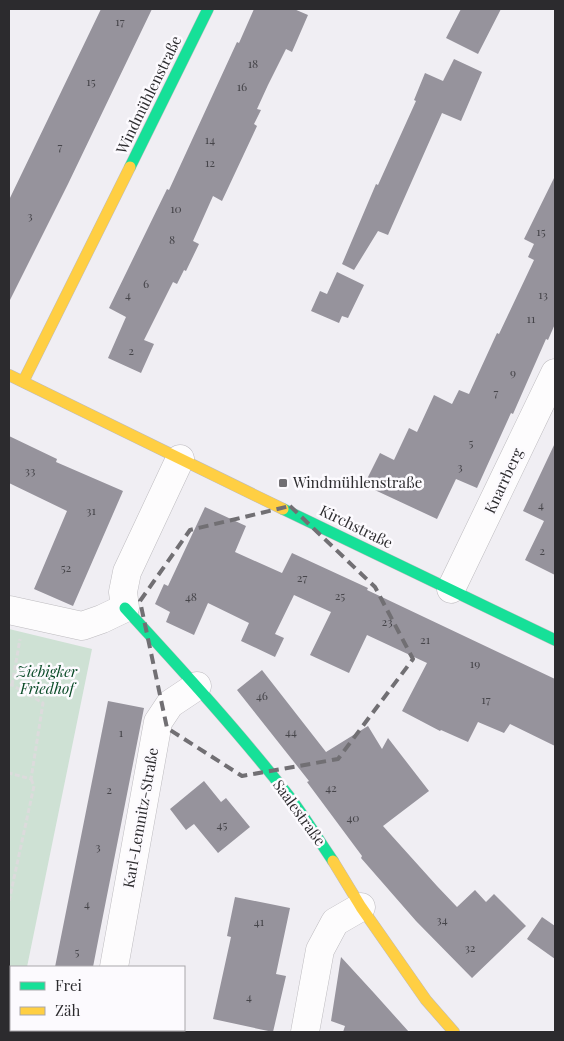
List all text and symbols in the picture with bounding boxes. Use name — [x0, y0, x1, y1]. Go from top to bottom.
house number: 17 — [115, 13, 125, 29]
street label: Windmühlenstraße — [110, 32, 185, 158]
house number: 18 — [248, 55, 258, 71]
house number: 15 — [86, 73, 96, 89]
house number: 16 — [237, 78, 247, 94]
house number: 14 — [205, 131, 215, 147]
house number: 7 — [58, 138, 63, 154]
house number: 12 — [205, 154, 215, 170]
house number: 10 — [170, 200, 182, 216]
house number: 3 — [27, 207, 33, 223]
house number: 15 — [536, 223, 546, 239]
house number: 8 — [169, 231, 175, 247]
house number: 6 — [143, 275, 149, 291]
house number: 4 — [125, 286, 131, 302]
house number: 13 — [538, 286, 548, 302]
house number: 11 — [527, 310, 536, 326]
house number: 2 — [128, 342, 134, 358]
house number: 9 — [510, 364, 516, 380]
house number: 7 — [494, 384, 499, 400]
house number: 5 — [469, 434, 474, 450]
street label: Knarrberg — [479, 445, 527, 516]
house number: 3 — [457, 458, 463, 474]
house number: 33 — [25, 462, 35, 478]
place label: Windmühlenstraße — [292, 472, 422, 492]
marker: Windmühlenstraße — [277, 477, 289, 489]
house number: 4 — [538, 496, 544, 512]
street label: Kirchstraße — [316, 500, 396, 552]
house number: 31 — [86, 502, 96, 518]
house number: 2 — [539, 542, 545, 558]
house number: 52 — [61, 559, 72, 575]
house number: 27 — [297, 569, 307, 585]
house number: 25 — [335, 587, 345, 603]
house number: 48 — [185, 588, 197, 604]
house number: 23 — [381, 613, 393, 629]
house number: 21 — [420, 631, 431, 647]
house number: 19 — [470, 655, 480, 671]
park label: Ziebigker Friedhof — [16, 661, 78, 698]
house number: 46 — [256, 687, 268, 703]
house number: 17 — [481, 691, 491, 707]
house number: 44 — [285, 723, 297, 739]
house number: 1 — [119, 724, 124, 740]
street label: Karl-Lemnitz-Straße — [118, 746, 162, 890]
street label: Saalestraße — [269, 775, 331, 850]
house number: 42 — [325, 779, 337, 795]
house number: 2 — [106, 781, 112, 797]
house number: 40 — [346, 809, 360, 825]
house number: 45 — [217, 816, 227, 832]
house number: 3 — [95, 838, 101, 854]
house number: 4 — [84, 895, 90, 911]
house number: 34 — [436, 911, 448, 927]
house number: 41 — [254, 913, 265, 929]
house number: 32 — [464, 939, 476, 955]
house number: 5 — [75, 943, 80, 959]
legend — [10, 966, 185, 1031]
text: Frei — [55, 975, 83, 995]
house number: 4 — [246, 988, 252, 1004]
text: Zäh — [55, 1000, 80, 1020]

